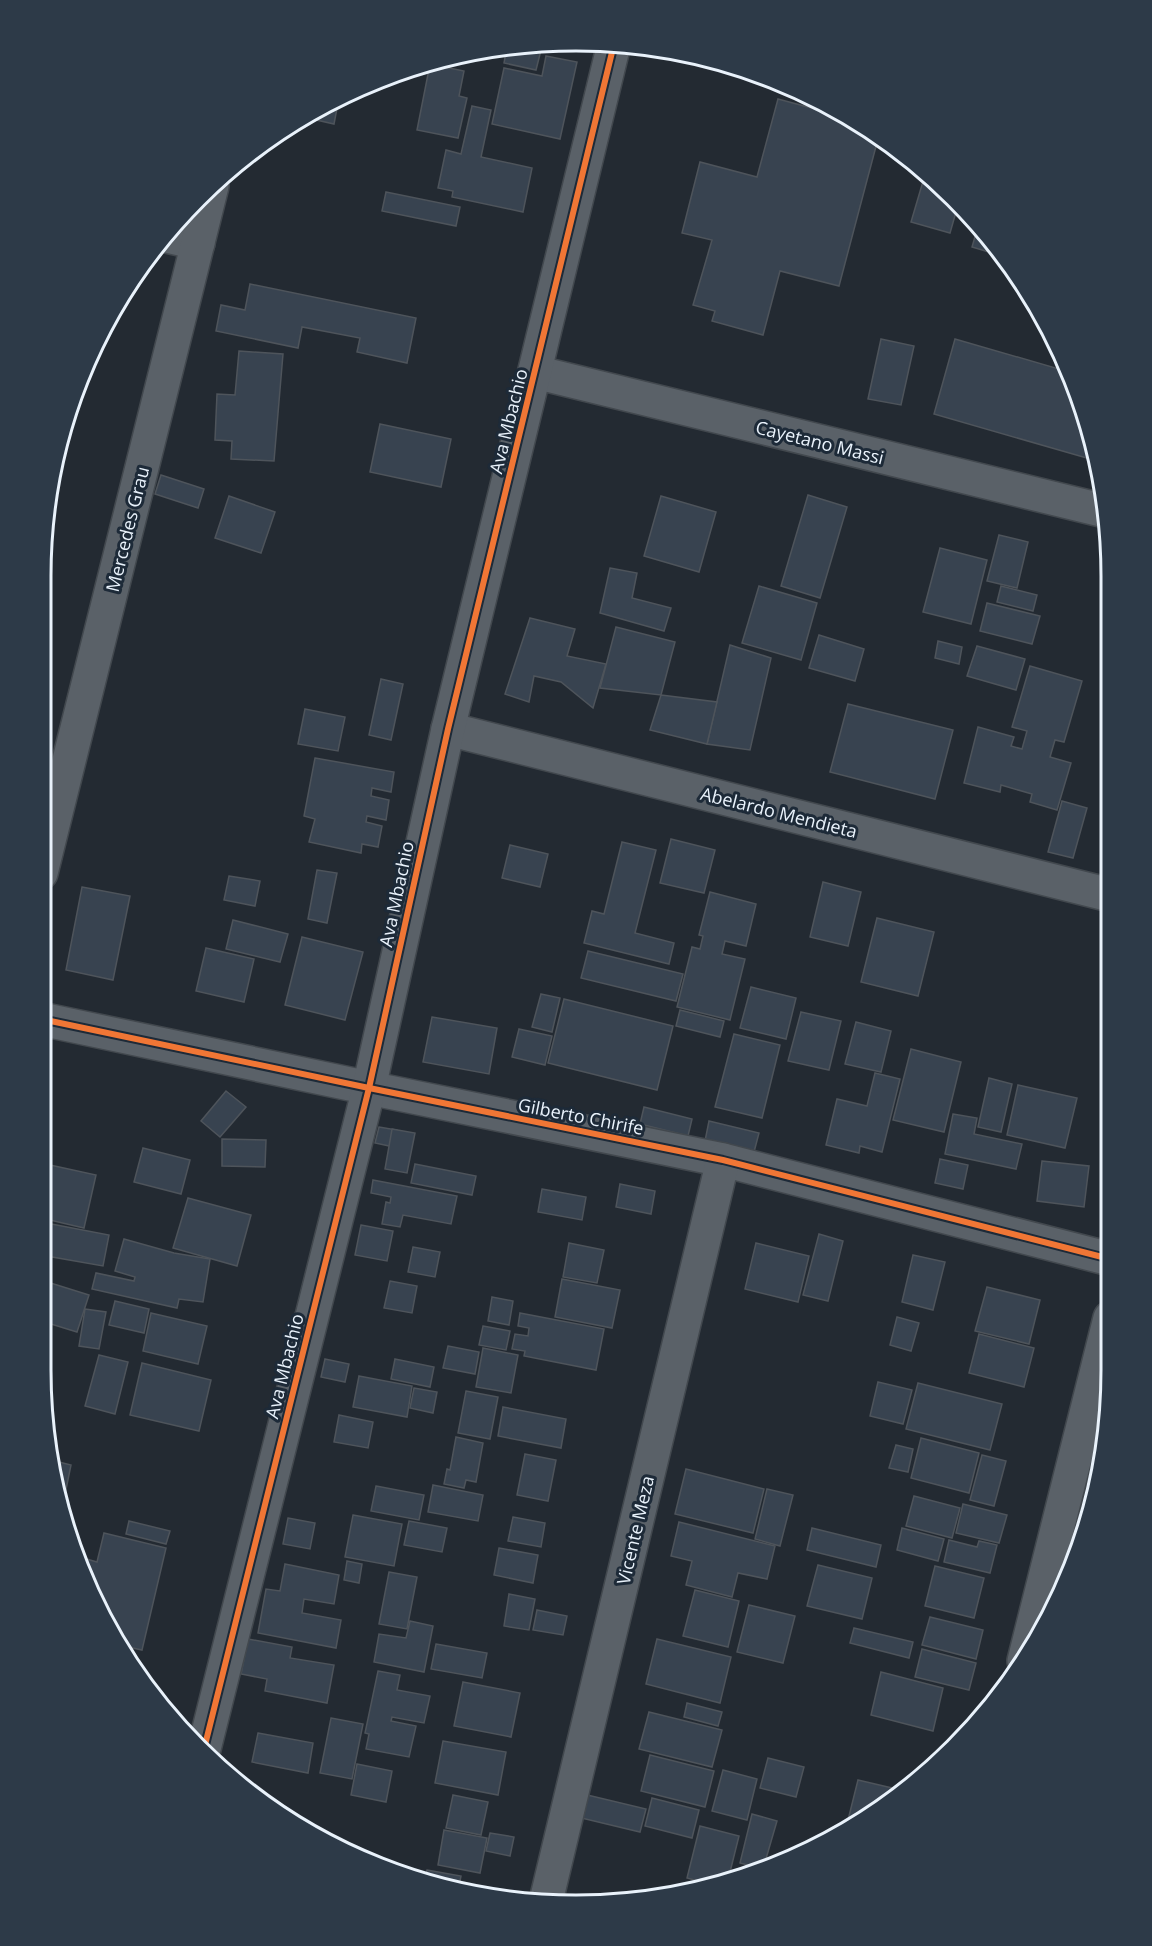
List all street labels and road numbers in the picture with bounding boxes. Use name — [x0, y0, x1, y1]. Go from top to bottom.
street label: Ava Mbachio — [483, 366, 533, 476]
street label: Cayetano Massi — [753, 414, 887, 470]
street label: Mercedes Grau — [100, 464, 154, 594]
street label: Abelardo Mendieta — [698, 781, 860, 843]
street label: Ava Mbachio — [373, 839, 419, 949]
street label: Gilberto Chirife — [516, 1092, 646, 1140]
street label: Ava Mbachio — [259, 1311, 309, 1421]
street label: Vicente Meza — [611, 1473, 659, 1587]

